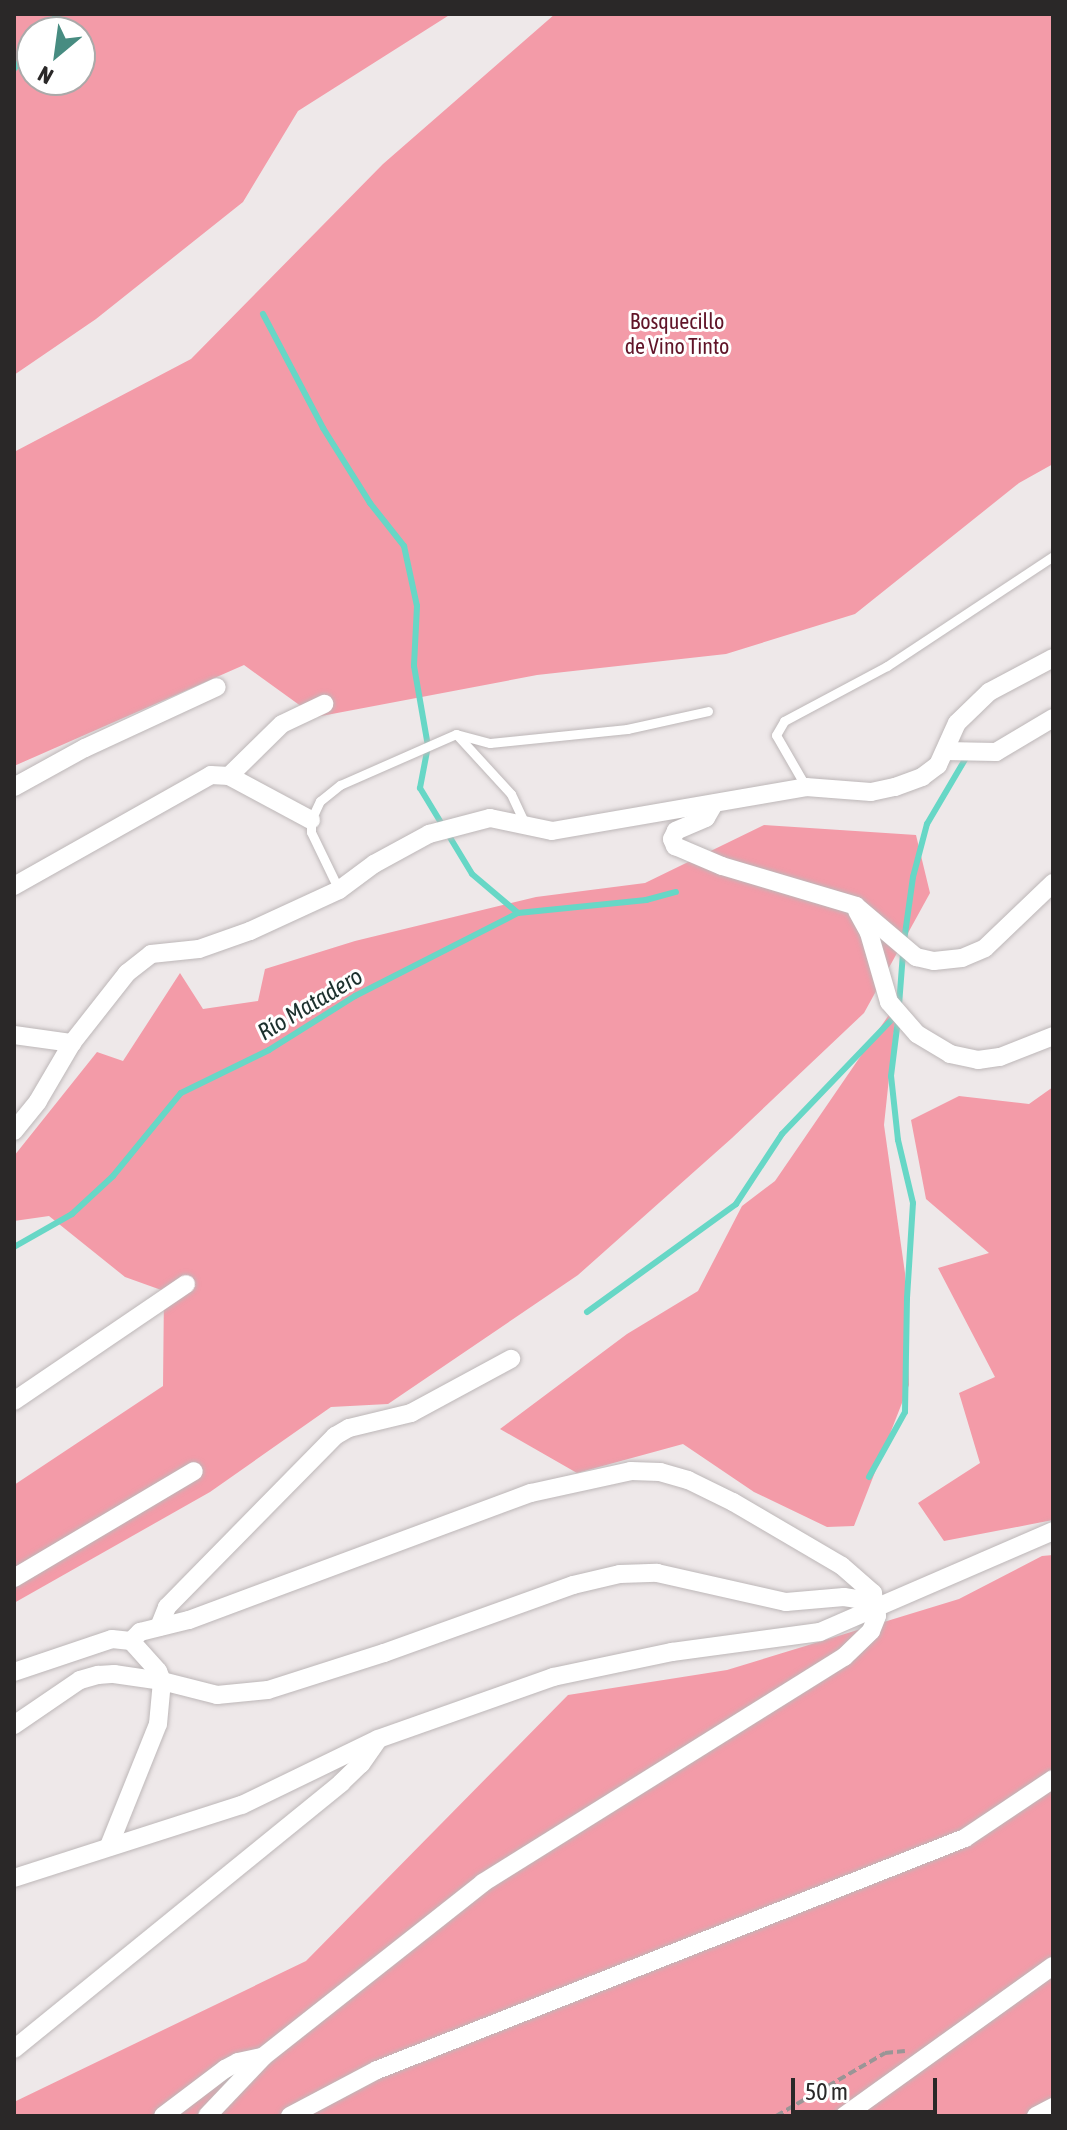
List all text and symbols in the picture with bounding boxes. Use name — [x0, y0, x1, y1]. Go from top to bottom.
north arrow — [16, 16, 96, 96]
text: N — [33, 61, 57, 90]
park label: Bosquecillo de Vino Tinto — [625, 308, 729, 360]
water label: Río Matadero — [252, 962, 368, 1046]
scale bar — [795, 2062, 941, 2112]
text: 50 m — [805, 2078, 848, 2105]

